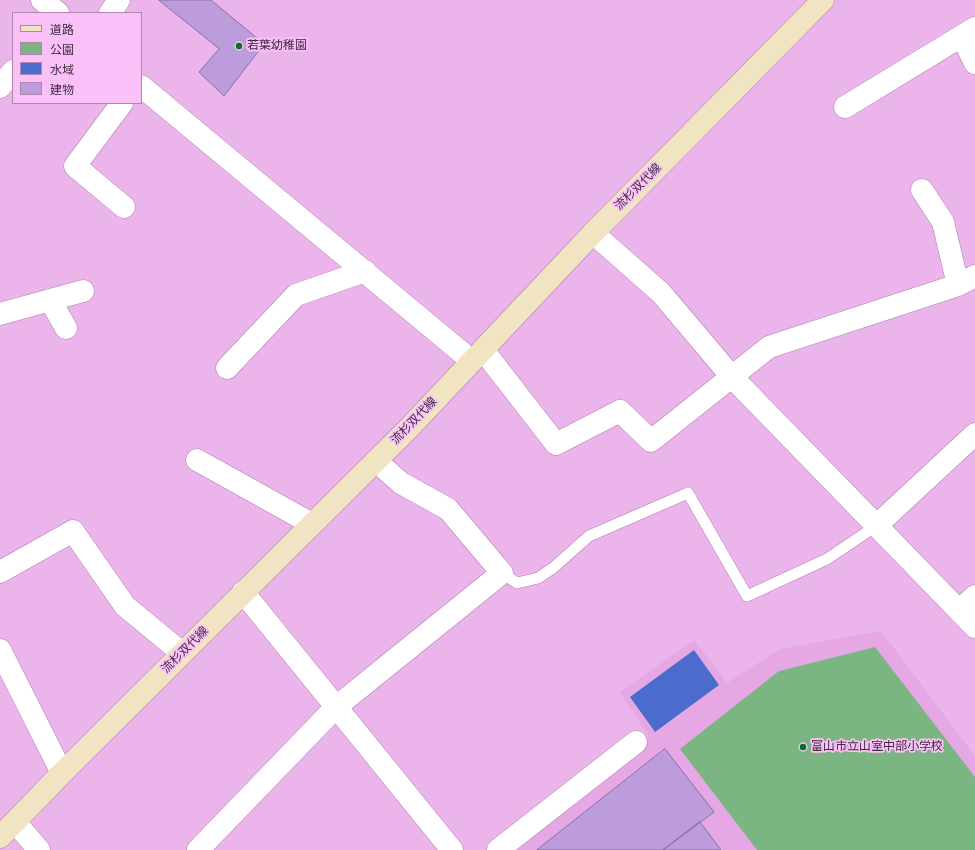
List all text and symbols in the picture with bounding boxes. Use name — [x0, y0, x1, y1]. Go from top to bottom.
legend — [12, 12, 142, 104]
text: 道路 — [50, 22, 74, 37]
place label: 若葉幼稚園 — [247, 39, 307, 53]
marker: 若葉幼稚園 — [234, 41, 244, 51]
text: 公園 — [50, 42, 74, 57]
text: 水域 — [50, 62, 74, 77]
text: 建物 — [50, 82, 74, 97]
street label: 流杉双代線 — [612, 161, 664, 213]
street label: 流杉双代線 — [388, 394, 440, 448]
street label: 流杉双代線 — [159, 624, 211, 676]
place label: 富山市立山室中部小学校 — [811, 740, 943, 754]
marker: 富山市立山室中部小学校 — [798, 742, 808, 752]

